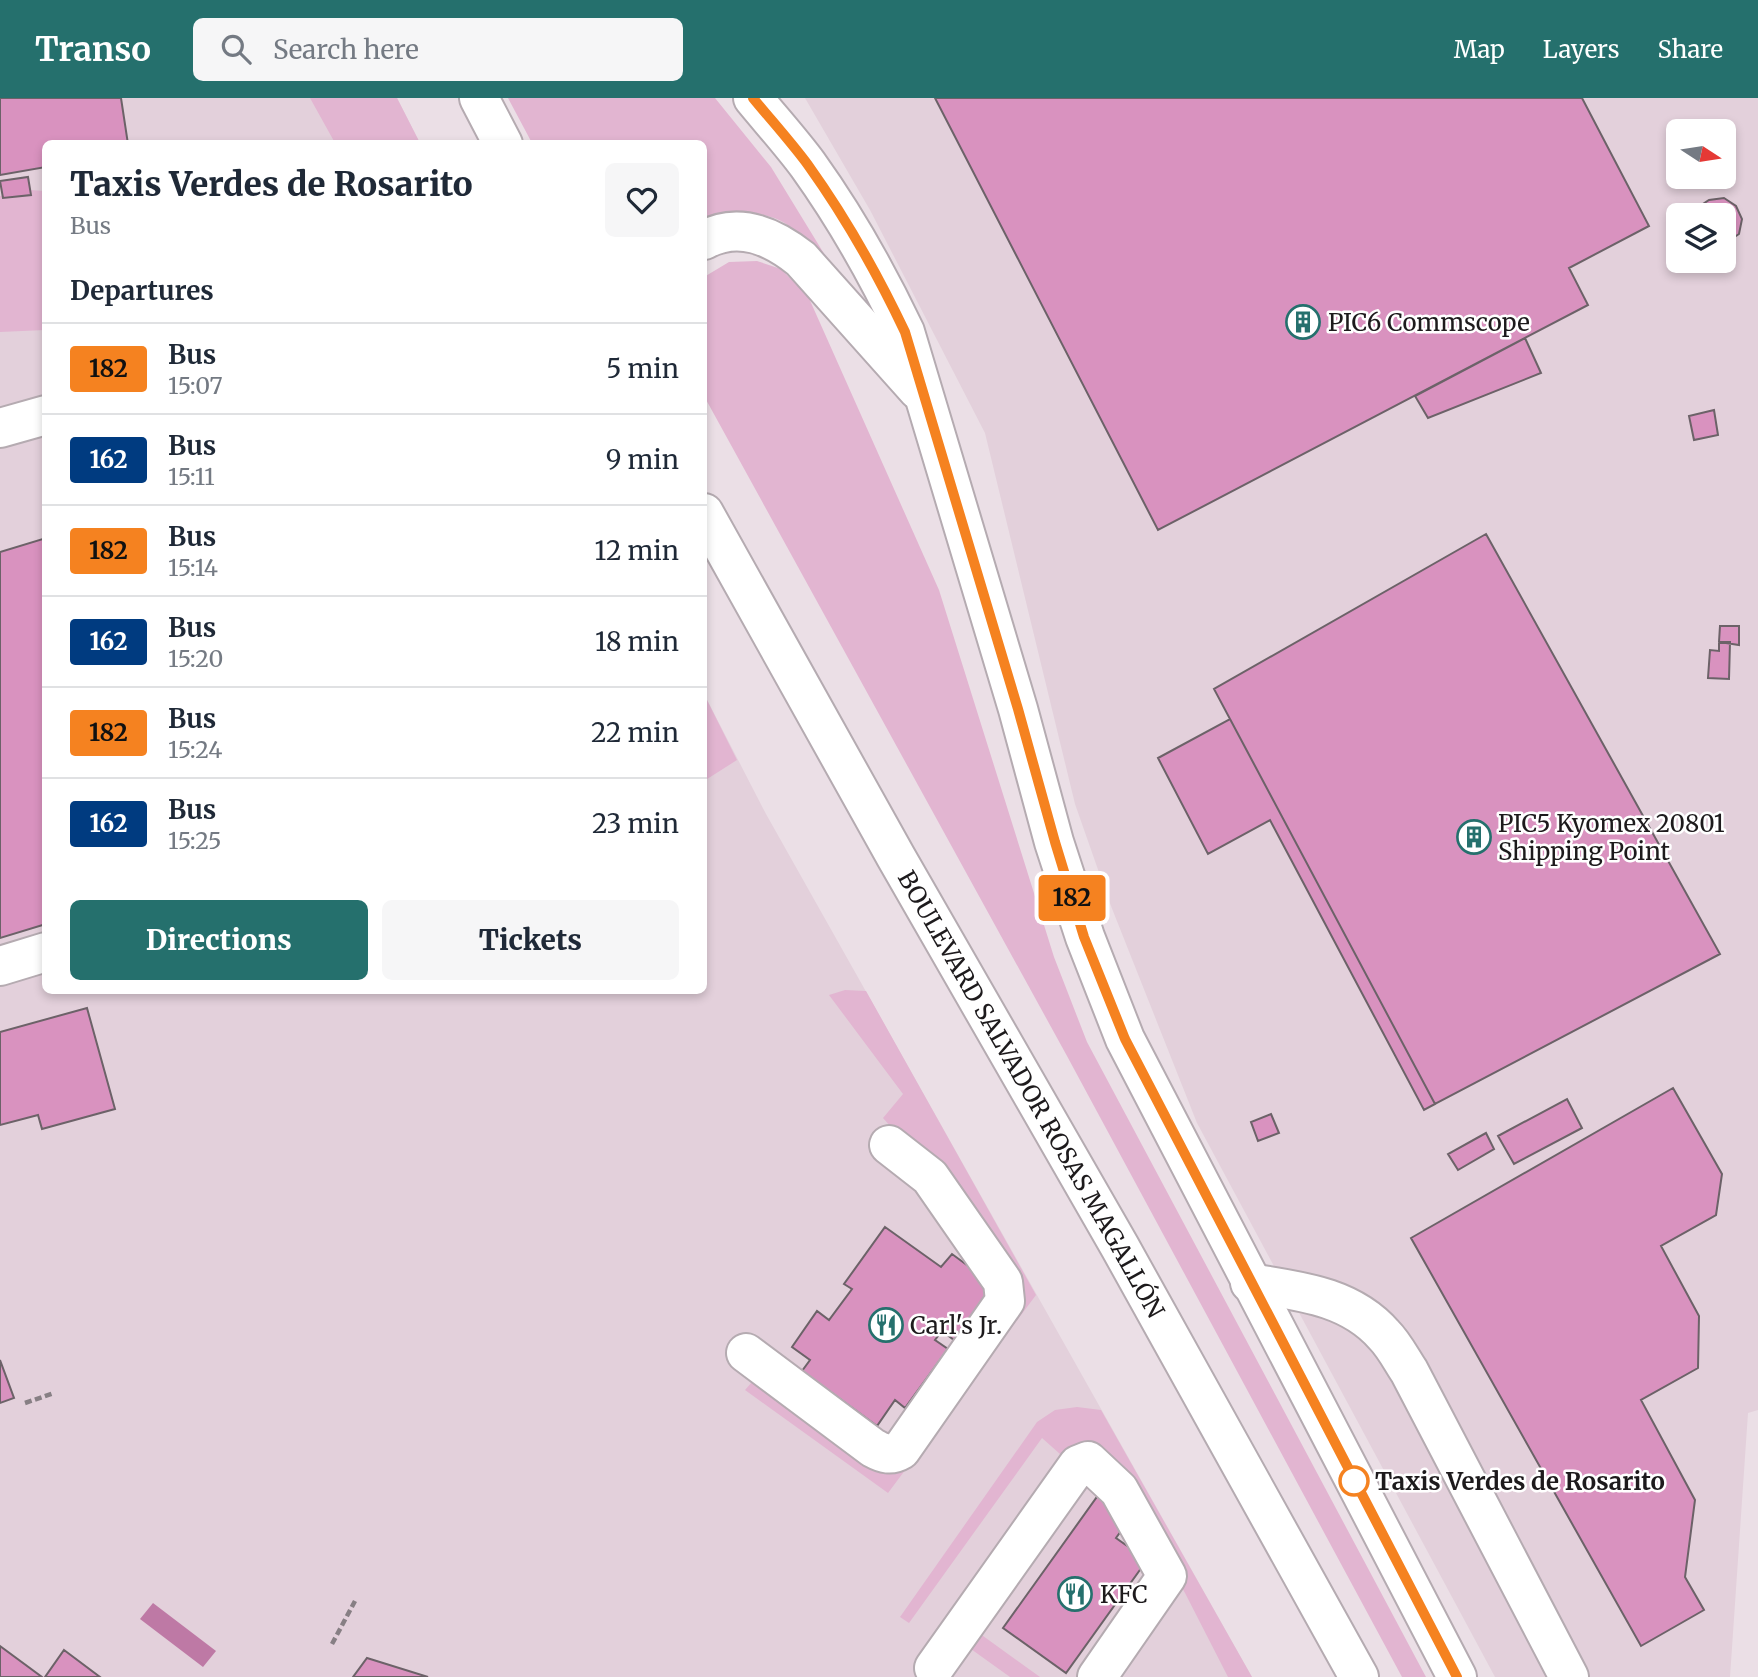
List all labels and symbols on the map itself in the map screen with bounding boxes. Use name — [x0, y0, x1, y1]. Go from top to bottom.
north arrow — [1666, 119, 1736, 189]
building icon: PIC6 Commscope — [1284, 303, 1322, 341]
place label: PIC6 Commscope — [1328, 307, 1530, 338]
place label: PIC5 Kyomex 20801 Shipping Point — [1498, 808, 1725, 867]
building icon: PIC5 Kyomex 20801 Shipping Point — [1455, 818, 1493, 856]
street label: BOULEVARD SALVADOR ROSAS MAGALLÓN — [891, 865, 1172, 1324]
line badge: 182 — [1032, 875, 1112, 921]
restaurant icon: Carl's Jr. — [867, 1306, 905, 1344]
place label: Carl's Jr. — [910, 1310, 1002, 1341]
marker: Taxis Verdes de Rosarito — [1339, 1466, 1369, 1496]
place label: Taxis Verdes de Rosarito — [1375, 1466, 1665, 1497]
restaurant icon: KFC — [1056, 1575, 1094, 1613]
place label: KFC — [1100, 1579, 1148, 1610]

